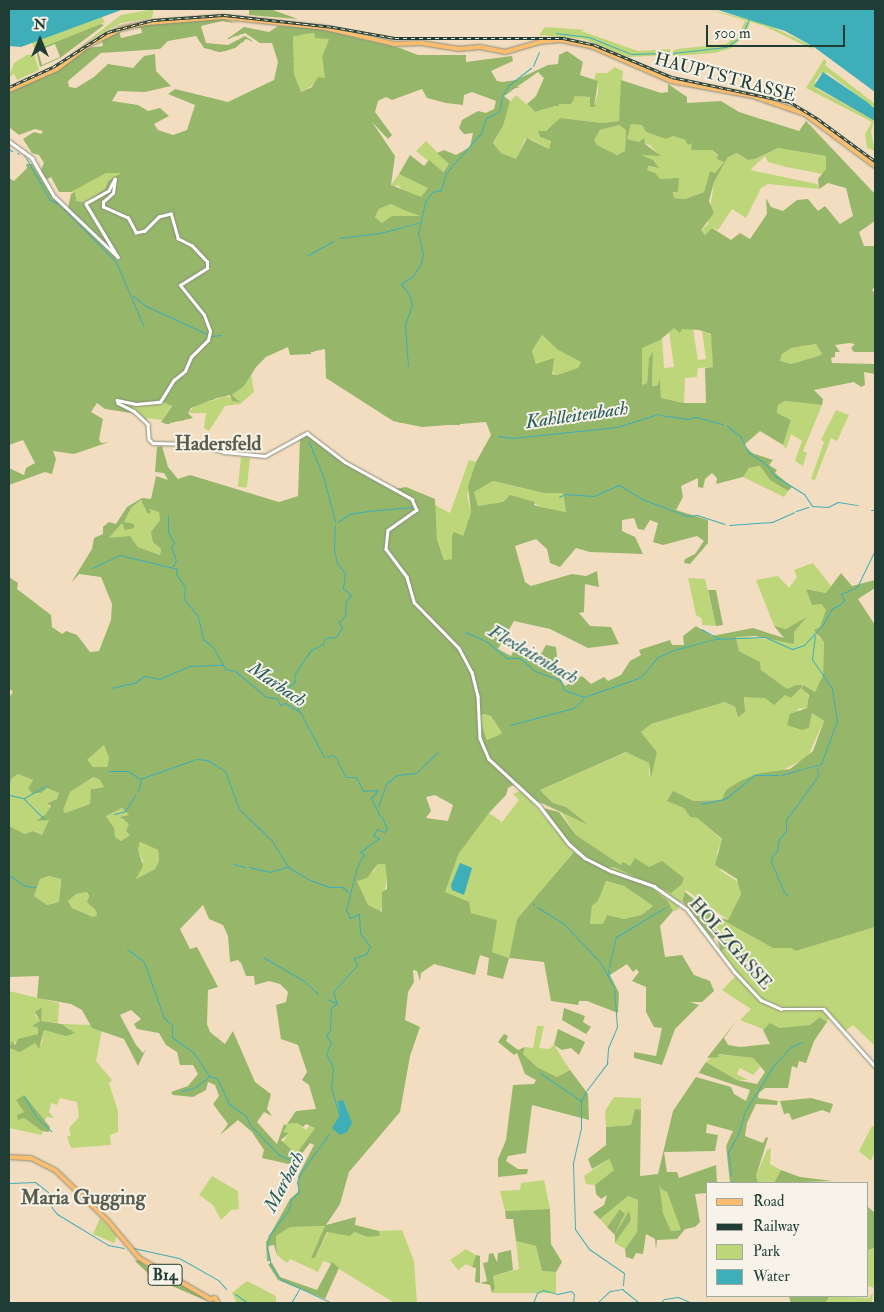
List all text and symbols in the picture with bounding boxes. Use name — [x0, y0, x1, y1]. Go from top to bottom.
north arrow — [15, 15, 65, 65]
scale bar — [709, 15, 848, 47]
text: N — [34, 16, 46, 33]
text: 500 m — [714, 24, 751, 43]
street label: HAUPTSTRASSE — [652, 49, 798, 107]
water label: Kahlleitenbach — [524, 398, 630, 434]
district label: Hadersfeld — [175, 431, 261, 455]
water label: Flexleitenbach — [484, 620, 582, 690]
water label: Marbach — [244, 657, 310, 713]
street label: HOLZGASSE — [684, 893, 776, 995]
water label: Marbach — [260, 1148, 310, 1216]
legend — [706, 1182, 869, 1297]
district label: Maria Gugging — [21, 1185, 145, 1209]
text: Road — [753, 1192, 784, 1211]
text: Railway — [753, 1217, 799, 1236]
text: Park — [753, 1242, 780, 1261]
road number: B14 — [148, 1262, 182, 1288]
text: Water — [753, 1267, 790, 1286]

